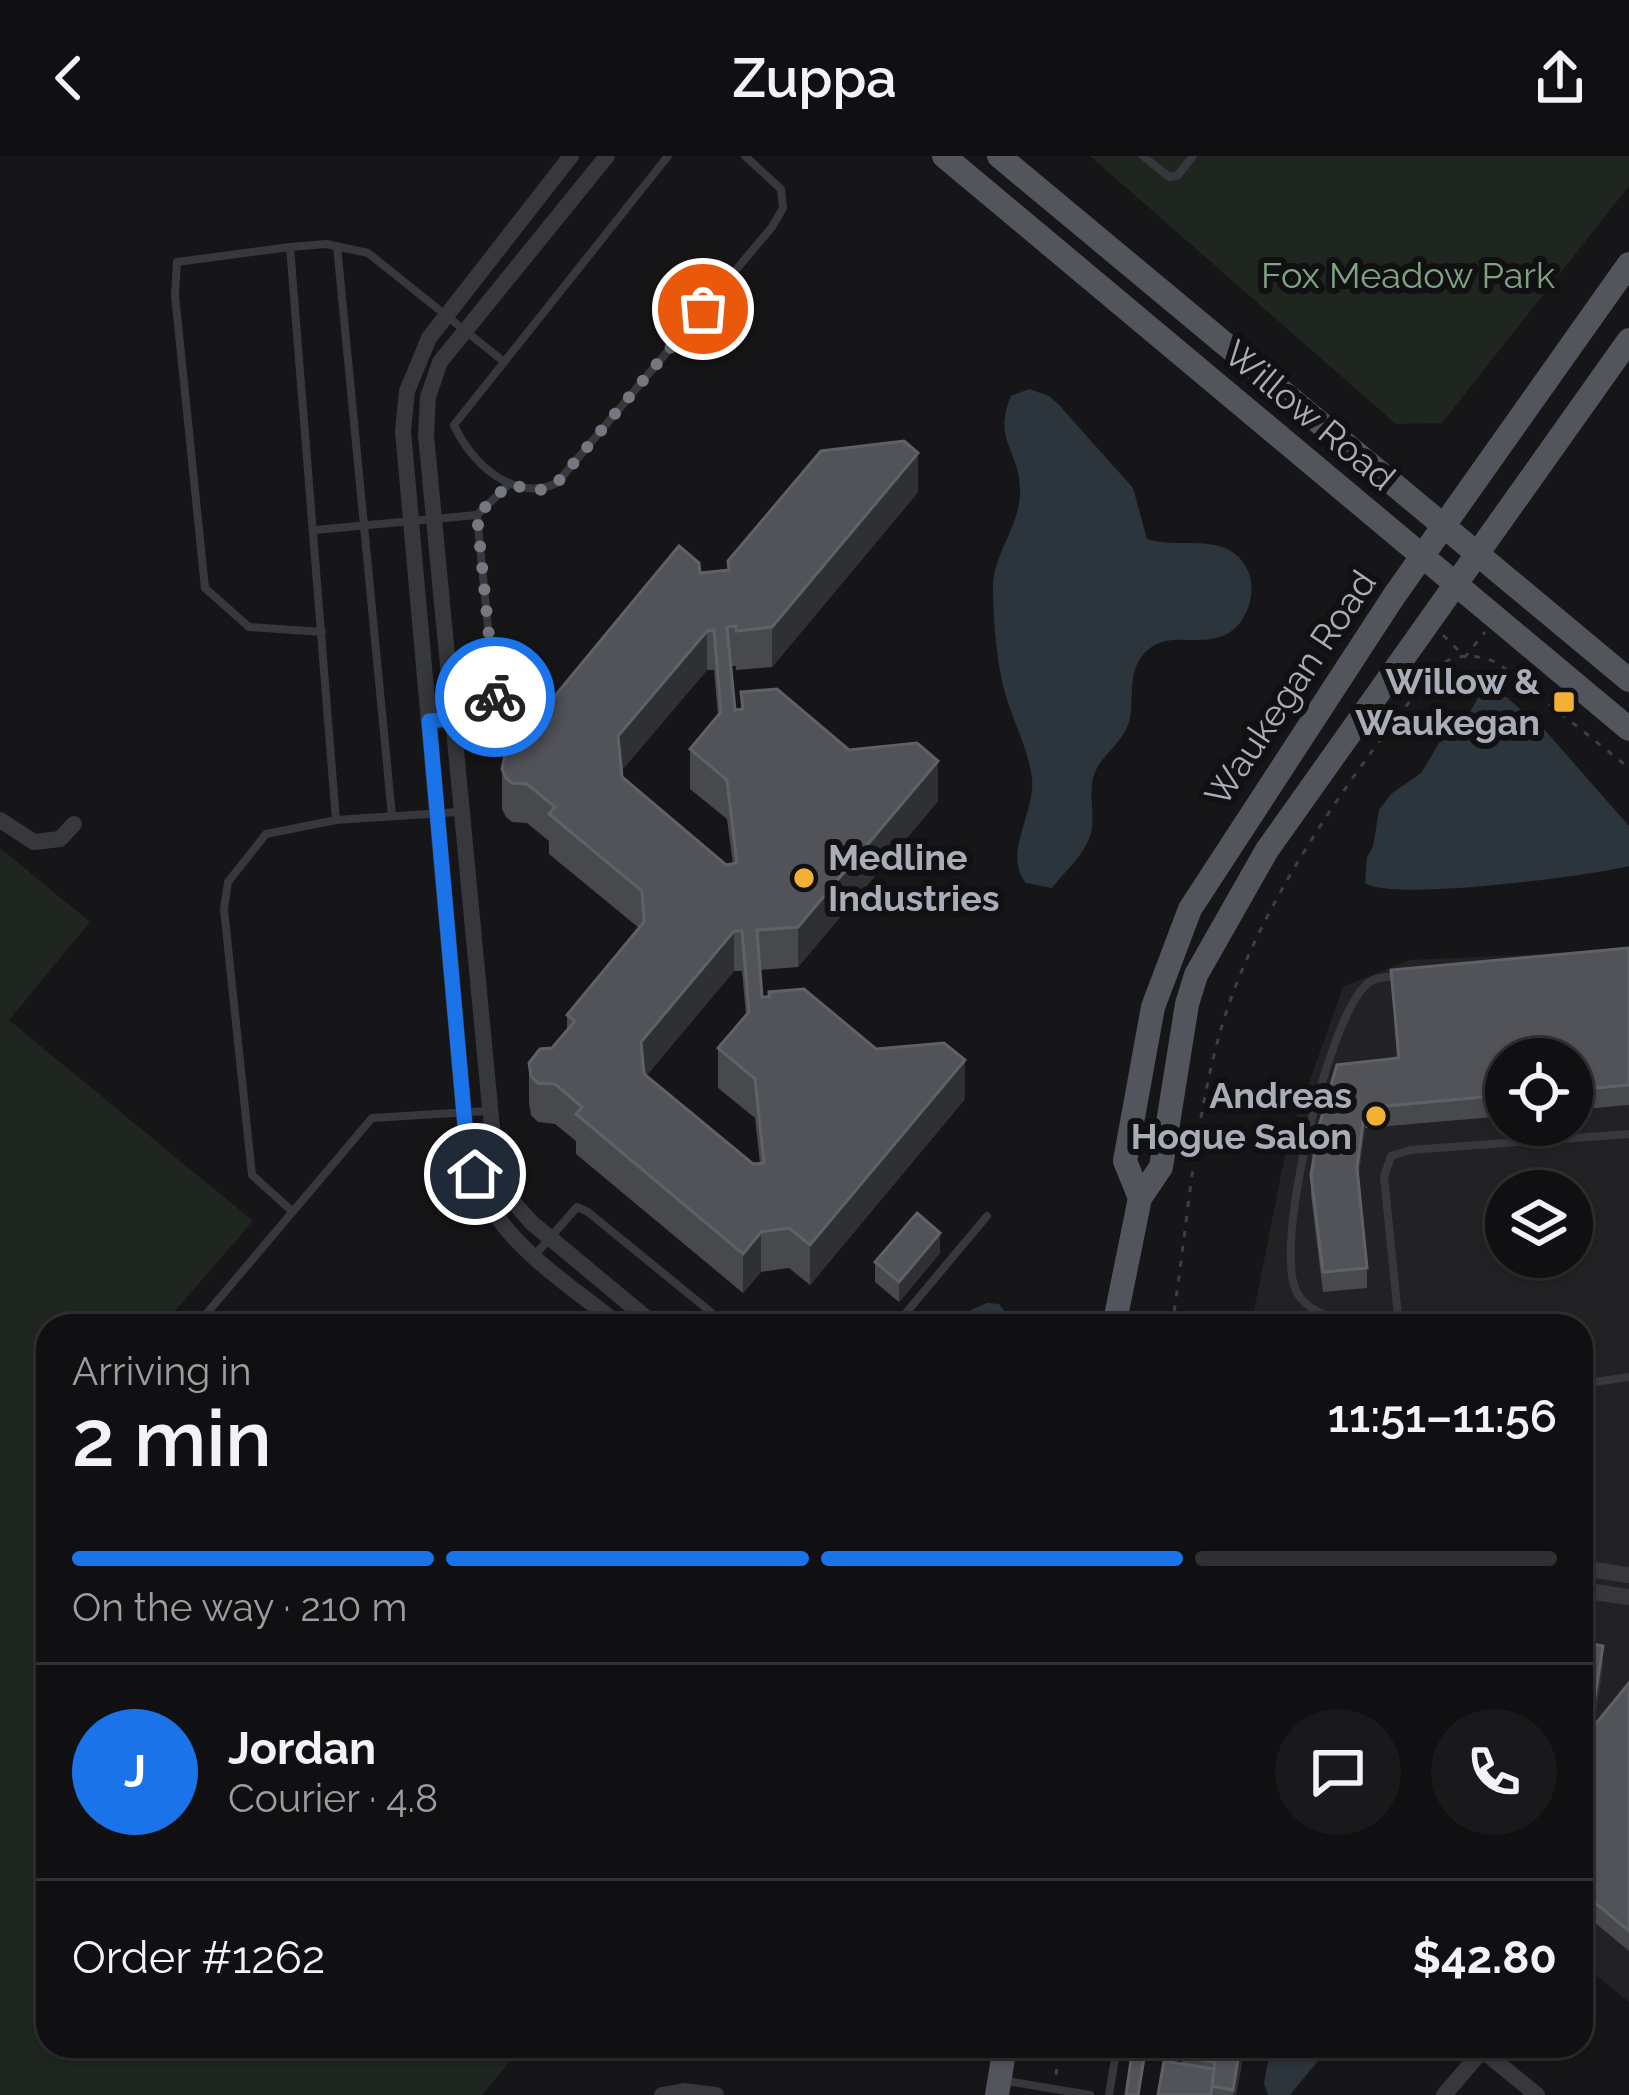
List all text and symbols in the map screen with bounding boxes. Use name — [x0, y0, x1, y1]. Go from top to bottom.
icon: back — [36, 45, 102, 111]
icon: share — [1527, 45, 1593, 111]
text: Zuppa — [732, 46, 897, 110]
park label: Fox Meadow Park — [1261, 254, 1555, 296]
pin — [652, 258, 754, 360]
icon: bag — [670, 276, 736, 342]
street label: Willow Road — [1216, 332, 1404, 498]
street label: Waukegan Road — [1196, 563, 1384, 813]
courier — [435, 637, 555, 757]
place label: Willow & Waukegan — [1355, 660, 1540, 743]
icon: bike — [462, 664, 528, 730]
marker: Willow & Waukegan — [1551, 689, 1577, 715]
place label: Medline Industries — [828, 836, 999, 919]
marker: Medline Industries — [791, 865, 817, 891]
map controls — [1485, 1038, 1593, 1278]
button: locate — [1485, 1038, 1593, 1146]
place label: Andreas Hogue Salon — [1131, 1074, 1352, 1157]
marker: Andreas Hogue Salon — [1363, 1103, 1389, 1129]
pin — [424, 1123, 526, 1225]
icon: home — [442, 1141, 508, 1207]
button: layers — [1485, 1170, 1593, 1278]
text: Arriving in — [72, 1348, 252, 1394]
text: 11:51–11:56 — [1328, 1390, 1557, 1443]
text: 2 min — [72, 1393, 272, 1484]
text: On the way · 210 m — [72, 1584, 407, 1630]
button: chat — [1275, 1709, 1401, 1835]
button: phone — [1431, 1709, 1557, 1835]
text: Jordan — [228, 1722, 376, 1775]
text: J — [124, 1745, 146, 1798]
text: Courier · 4.8 — [228, 1775, 438, 1821]
text: Order #1262 — [72, 1931, 325, 1984]
text: $42.80 — [1412, 1931, 1557, 1984]

